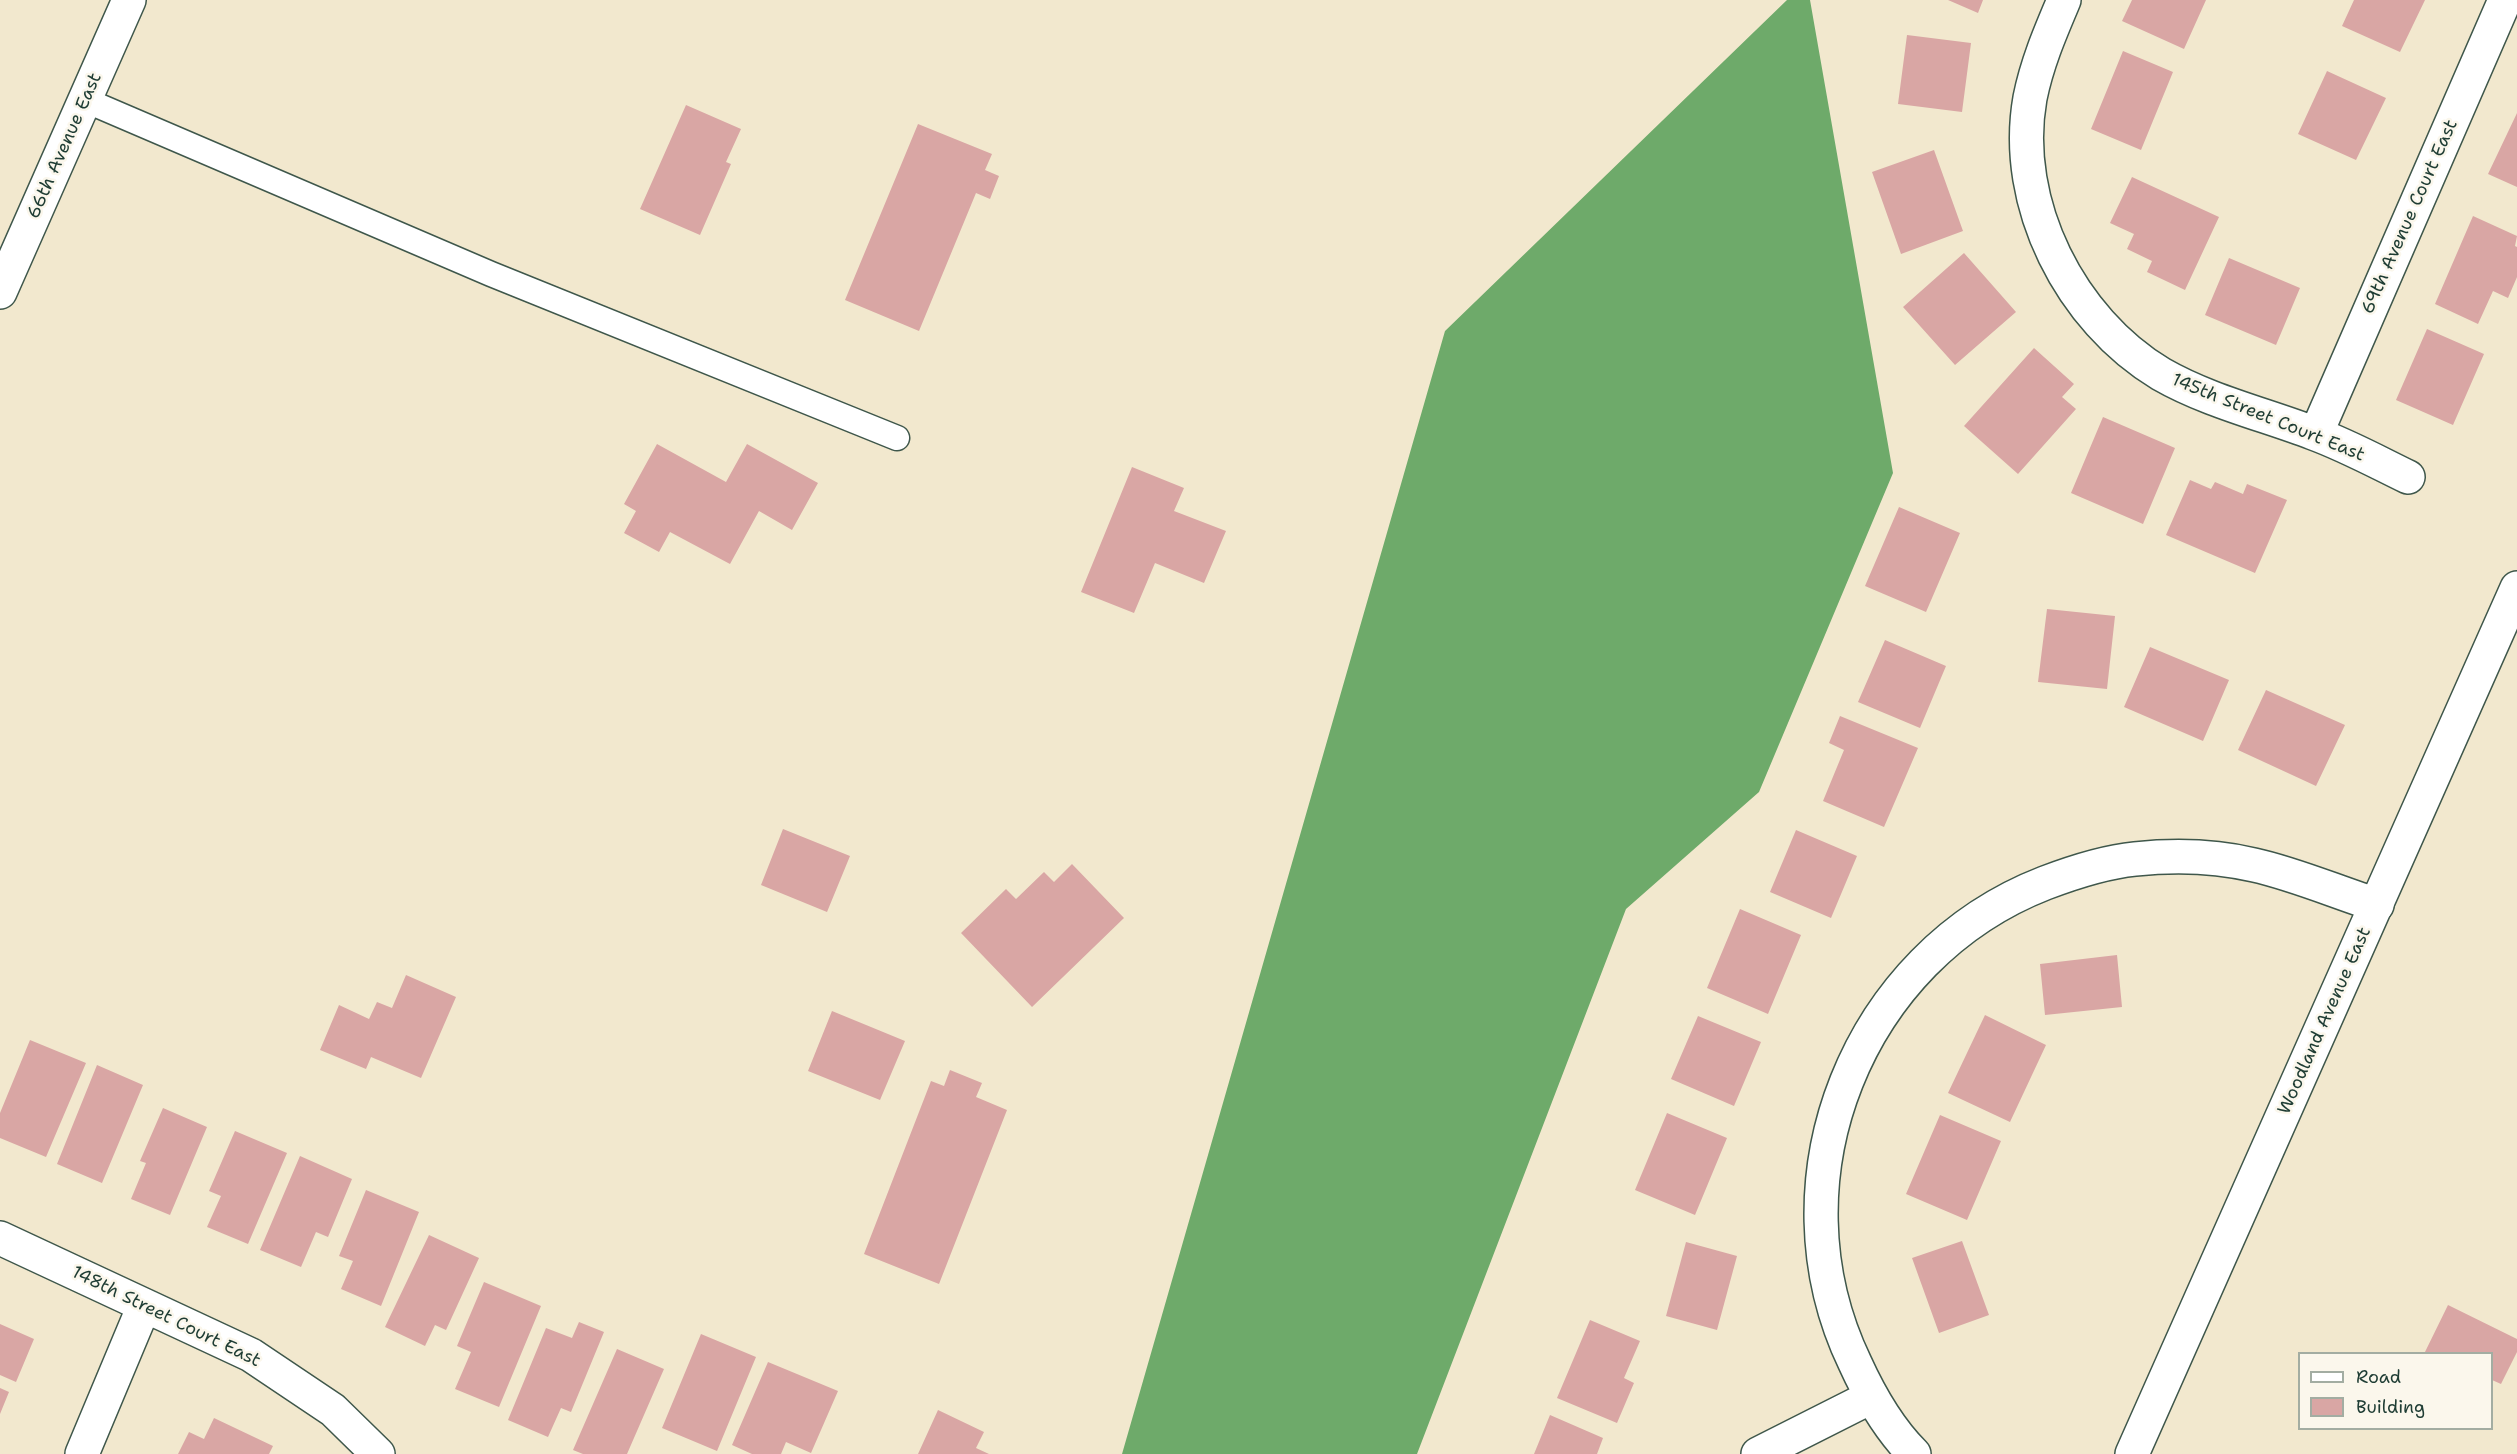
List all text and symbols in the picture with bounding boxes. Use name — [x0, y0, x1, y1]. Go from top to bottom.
street label: 66th Avenue East — [23, 70, 107, 222]
street label: 69th Avenue Court East — [2357, 117, 2463, 317]
street label: 145th Street Court East — [2168, 369, 2368, 467]
street label: Woodland Avenue East — [2274, 924, 2376, 1118]
street label: 148th Street Court East — [68, 1262, 264, 1372]
legend — [2298, 1352, 2493, 1430]
text: Road — [2356, 1365, 2401, 1389]
text: Building — [2356, 1395, 2425, 1419]

